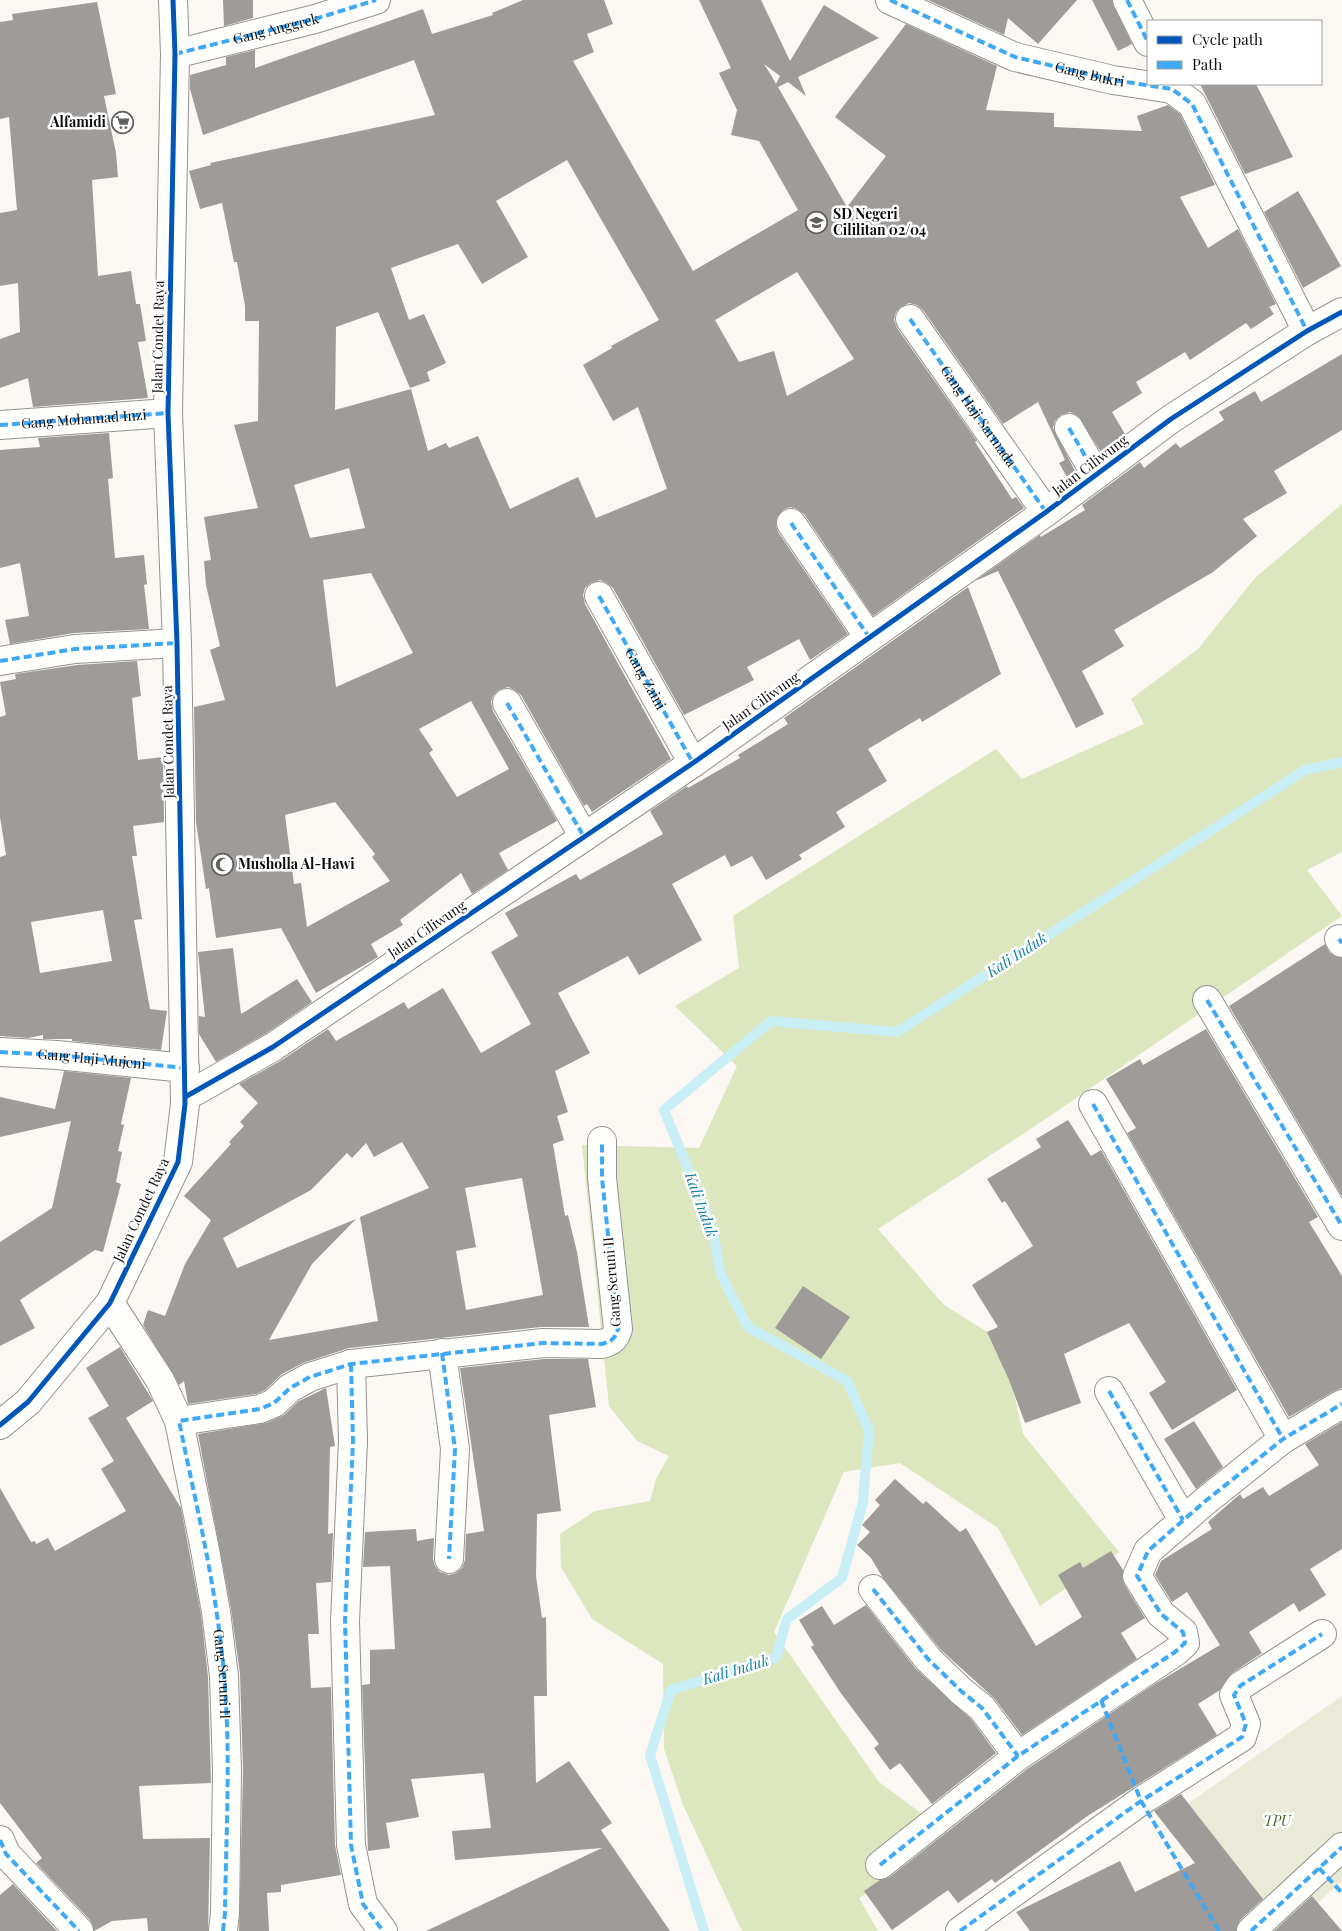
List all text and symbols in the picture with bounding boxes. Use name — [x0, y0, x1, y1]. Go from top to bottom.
street label: Gang Anggrek — [231, 8, 321, 48]
legend — [1147, 20, 1322, 85]
text: Cycle path — [1192, 29, 1263, 49]
text: Path — [1192, 54, 1222, 74]
street label: Gang Bukri — [1053, 57, 1126, 91]
supermarket icon: Alfamidi — [110, 110, 134, 134]
place label: Alfamidi — [49, 112, 107, 131]
place label: SD Negeri Cililitan 02/04 — [833, 204, 926, 239]
school or university icon: SD Negeri Cililitan 02/04 — [805, 210, 829, 234]
street label: Jalan Condet Raya — [147, 280, 168, 395]
street label: Gang Haji Sarmada — [937, 361, 1021, 471]
street label: Gang Mohamad Inzi — [20, 405, 147, 432]
street label: Jalan Ciliwung — [1047, 429, 1132, 500]
street label: Gang Zaini — [621, 644, 671, 713]
street label: Jalan Ciliwung — [717, 667, 804, 735]
street label: Jalan Condet Raya — [157, 685, 178, 800]
mosque icon: Musholla Al-Hawi — [210, 852, 234, 876]
place label: Musholla Al-Hawi — [238, 854, 355, 873]
street label: Jalan Ciliwung — [383, 895, 470, 962]
water label: Kali Induk — [982, 927, 1051, 982]
street label: Gang Haji Mujeni — [37, 1044, 147, 1073]
street label: Jalan Condet Raya — [108, 1155, 173, 1266]
water label: Kali Induk — [681, 1168, 723, 1240]
street label: Gang Seruni II — [598, 1236, 625, 1328]
street label: Gang Seruni II — [209, 1628, 235, 1720]
water label: Kali Induk — [699, 1649, 772, 1689]
park label: TPU — [1263, 1811, 1292, 1830]

